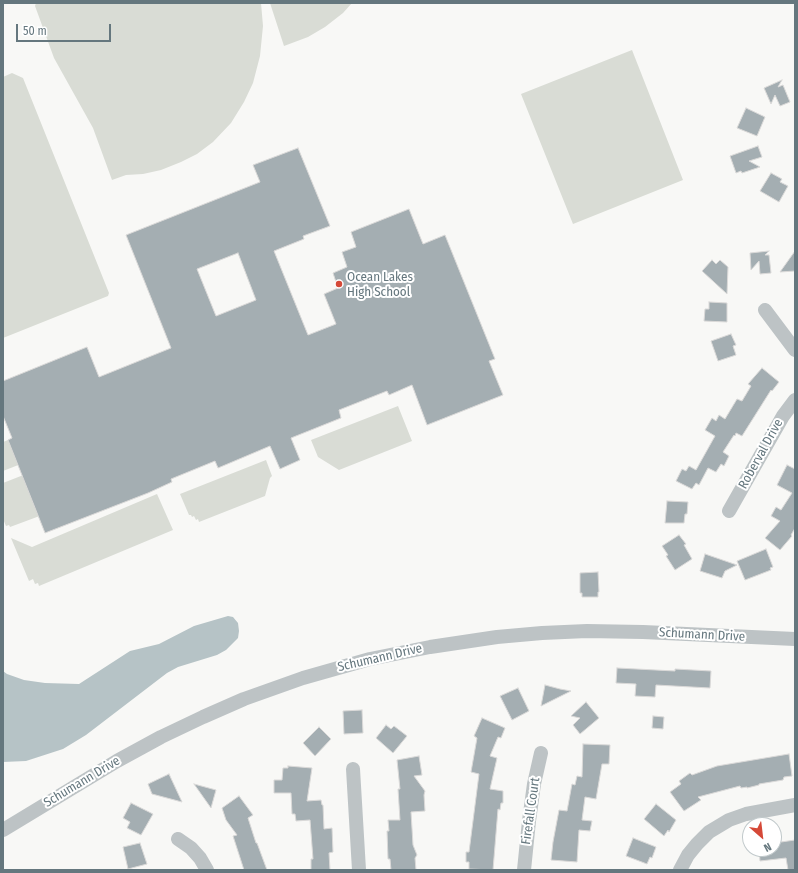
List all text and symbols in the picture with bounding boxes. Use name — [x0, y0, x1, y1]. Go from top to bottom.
scale bar — [18, 16, 113, 42]
text: 50 m — [23, 24, 47, 38]
place label: Ocean Lakes High School — [347, 269, 413, 300]
marker: Ocean Lakes High School — [334, 279, 344, 289]
street label: Roberval Drive — [735, 416, 787, 492]
street label: Schumann Drive — [658, 625, 746, 645]
street label: Schumann Drive — [336, 641, 424, 675]
street label: Schumann Drive — [41, 753, 123, 811]
street label: Firefall Court — [519, 776, 543, 846]
north arrow — [742, 817, 782, 857]
text: N — [761, 840, 773, 854]

